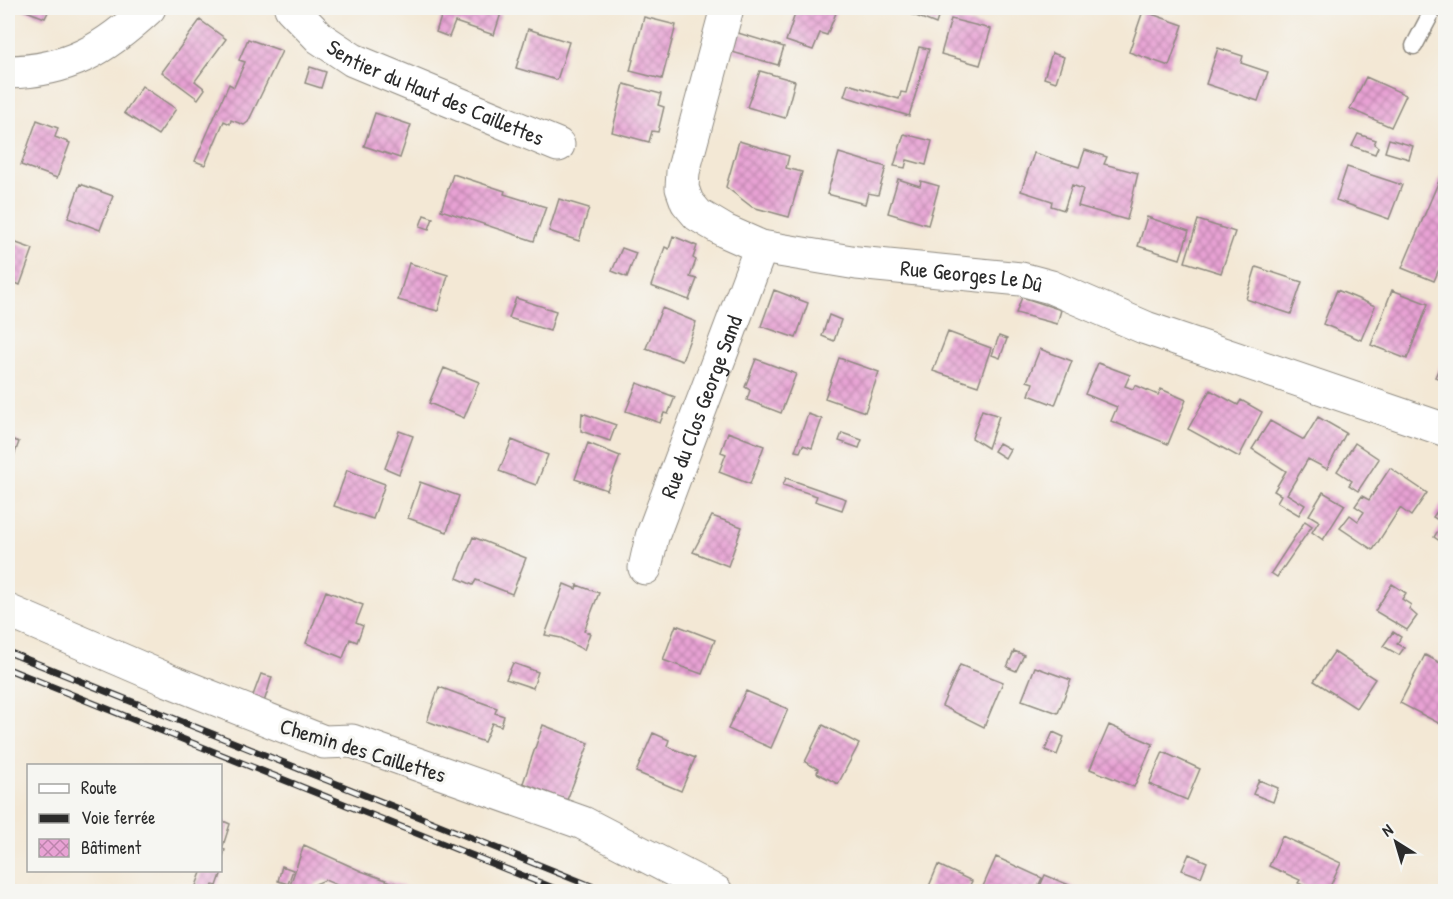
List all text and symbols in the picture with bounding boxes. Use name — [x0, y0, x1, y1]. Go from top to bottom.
street label: Sentier du Haut des Caillettes — [321, 32, 549, 153]
street label: Rue Georges Le Dû — [899, 252, 1046, 299]
street label: Rue du Clos George Sand — [653, 311, 749, 502]
street label: Chemin des Caillettes — [276, 711, 450, 789]
legend — [27, 764, 222, 872]
text: Route — [81, 775, 117, 800]
text: Voie ferrée — [81, 805, 156, 830]
north arrow — [1366, 812, 1426, 872]
text: N — [1377, 818, 1397, 841]
text: Bâtiment — [81, 835, 142, 860]

